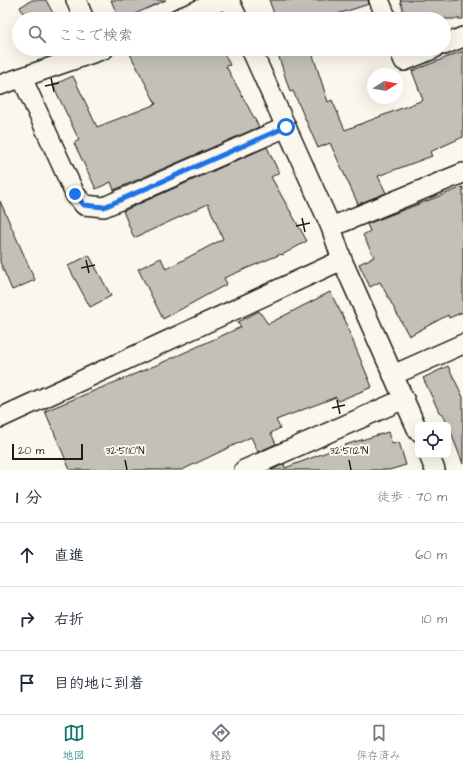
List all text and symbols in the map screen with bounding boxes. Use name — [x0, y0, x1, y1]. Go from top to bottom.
search box — [12, 12, 451, 56]
icon: search — [26, 23, 48, 45]
text: ここで検索 — [58, 25, 133, 46]
north arrow — [367, 68, 403, 104]
route start — [277, 118, 295, 136]
route end — [66, 185, 84, 203]
map controls — [415, 422, 451, 458]
button: locate — [415, 422, 451, 458]
scale bar — [12, 442, 83, 461]
text: 20 m — [18, 443, 44, 458]
text: 32°51'10"N — [105, 444, 145, 458]
text: 32°51'12"N — [330, 444, 368, 458]
text: 1 分 — [16, 486, 42, 510]
text: 徒歩 · 70 m — [377, 488, 447, 506]
icon: ahead — [16, 544, 38, 566]
text: 直進 — [54, 545, 84, 566]
text: 60 m — [415, 546, 447, 564]
icon: right — [16, 608, 38, 630]
text: 右折 — [54, 609, 84, 630]
text: 10 m — [422, 610, 447, 628]
icon: arrive — [16, 672, 38, 694]
text: 目的地に到着 — [54, 673, 144, 694]
tab: 地図 — [63, 722, 85, 763]
tab: 経路 — [210, 722, 232, 763]
tab: 保存済み — [357, 722, 401, 763]

